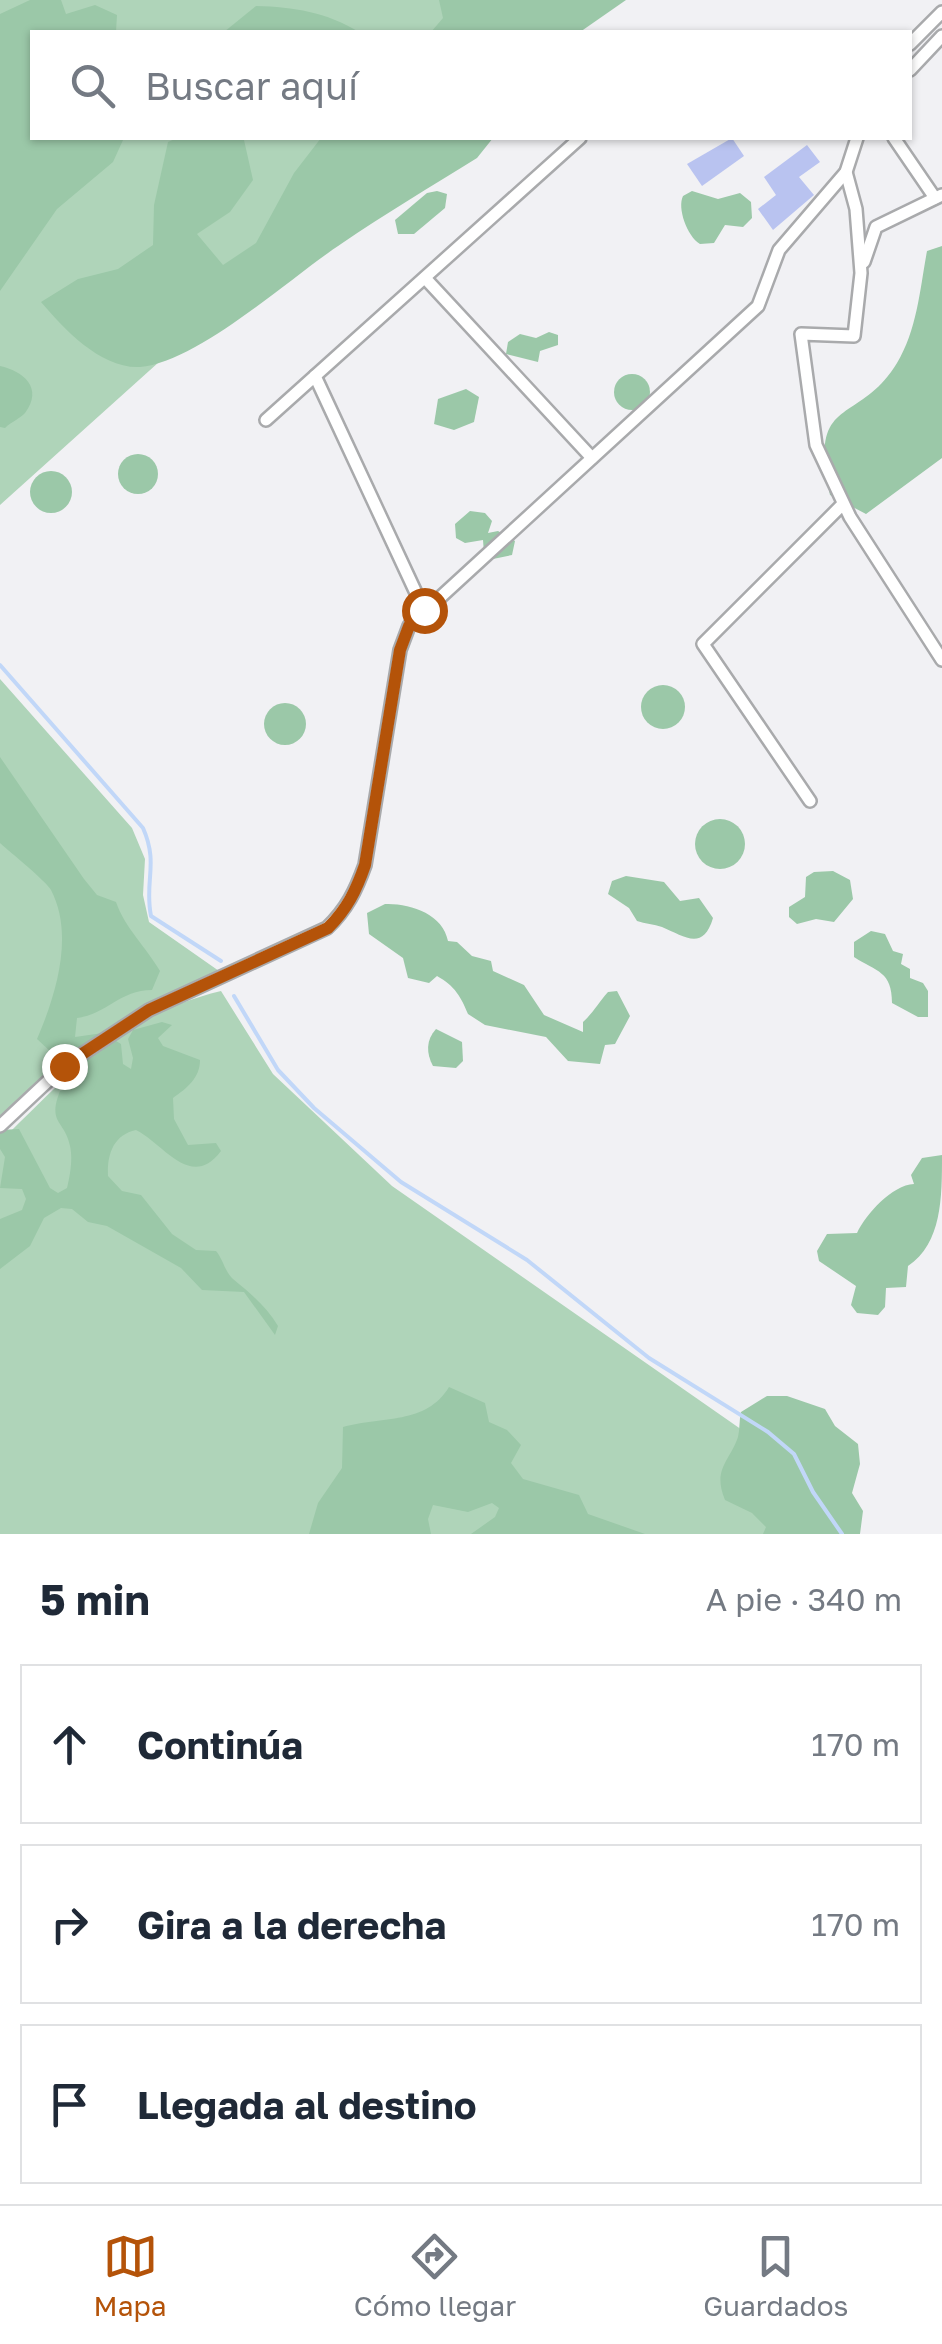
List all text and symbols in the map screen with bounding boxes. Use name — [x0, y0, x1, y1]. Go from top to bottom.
search box — [30, 30, 912, 140]
icon: search — [65, 58, 120, 113]
text: Buscar aquí — [145, 63, 358, 108]
route start — [402, 588, 448, 634]
route end — [42, 1044, 88, 1090]
text: 5 min — [40, 1574, 150, 1624]
text: A pie · 340 m — [706, 1580, 902, 1618]
icon: ahead — [42, 1717, 97, 1772]
text: Continúa — [137, 1722, 303, 1767]
text: 170 m — [811, 1725, 900, 1763]
icon: right — [42, 1897, 97, 1952]
text: Gira a la derecha — [137, 1902, 446, 1947]
text: 170 m — [811, 1905, 900, 1943]
icon: arrive — [42, 2077, 97, 2132]
text: Llegada al destino — [137, 2082, 477, 2127]
tab: Mapa — [94, 2229, 167, 2322]
tab: Cómo llegar — [354, 2229, 516, 2322]
tab: Guardados — [703, 2229, 848, 2322]

